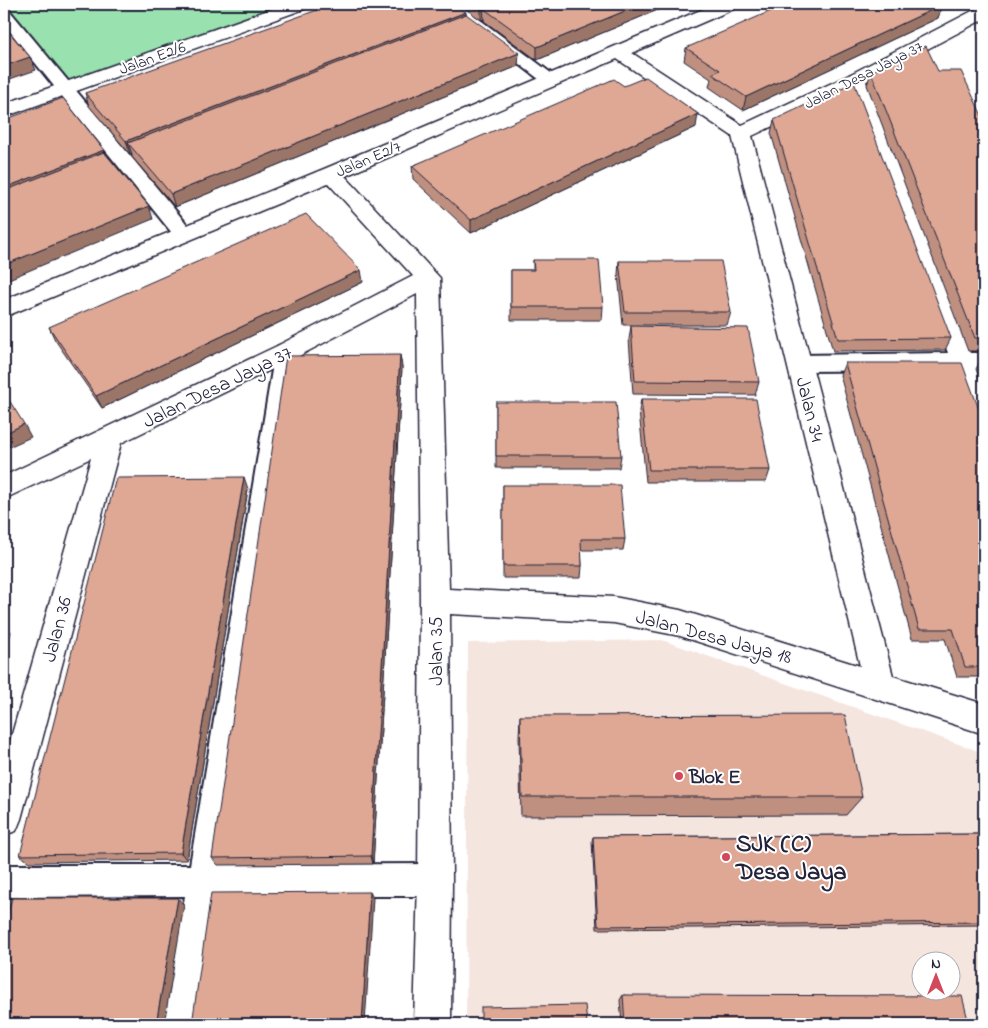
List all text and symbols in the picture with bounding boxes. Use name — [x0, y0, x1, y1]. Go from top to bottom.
street label: Jalan Desa Jaya 37 — [800, 35, 928, 116]
street label: Jalan E2/6 — [116, 36, 189, 82]
street label: Jalan E2/7 — [332, 135, 406, 184]
street label: Jalan Desa Jaya 37 — [138, 339, 298, 437]
street label: Jalan 34 — [787, 374, 831, 445]
street label: Jalan 36 — [36, 594, 81, 666]
street label: Jalan Desa Jaya 18 — [632, 604, 795, 673]
street label: Jalan 35 — [423, 616, 452, 686]
place label: Blok E — [688, 764, 740, 793]
marker: Blok E — [673, 770, 685, 782]
place label: SJK (C) Desa Jaya — [735, 828, 847, 892]
marker: SJK (C) Desa Jaya — [720, 851, 732, 863]
north arrow — [910, 950, 960, 1000]
text: N — [931, 954, 941, 975]

